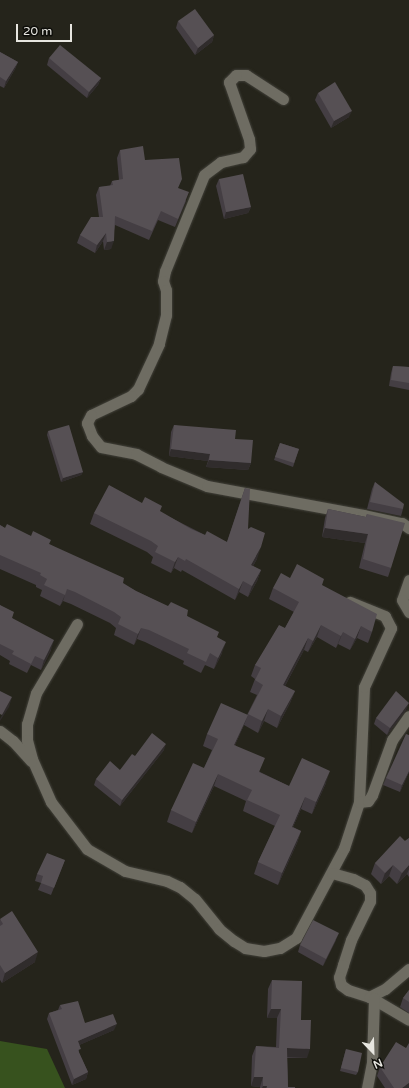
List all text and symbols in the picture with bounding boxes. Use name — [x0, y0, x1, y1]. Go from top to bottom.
scale bar — [18, 16, 74, 42]
text: 20 m — [23, 24, 52, 38]
north arrow — [353, 1032, 393, 1072]
text: N — [371, 1056, 384, 1071]

